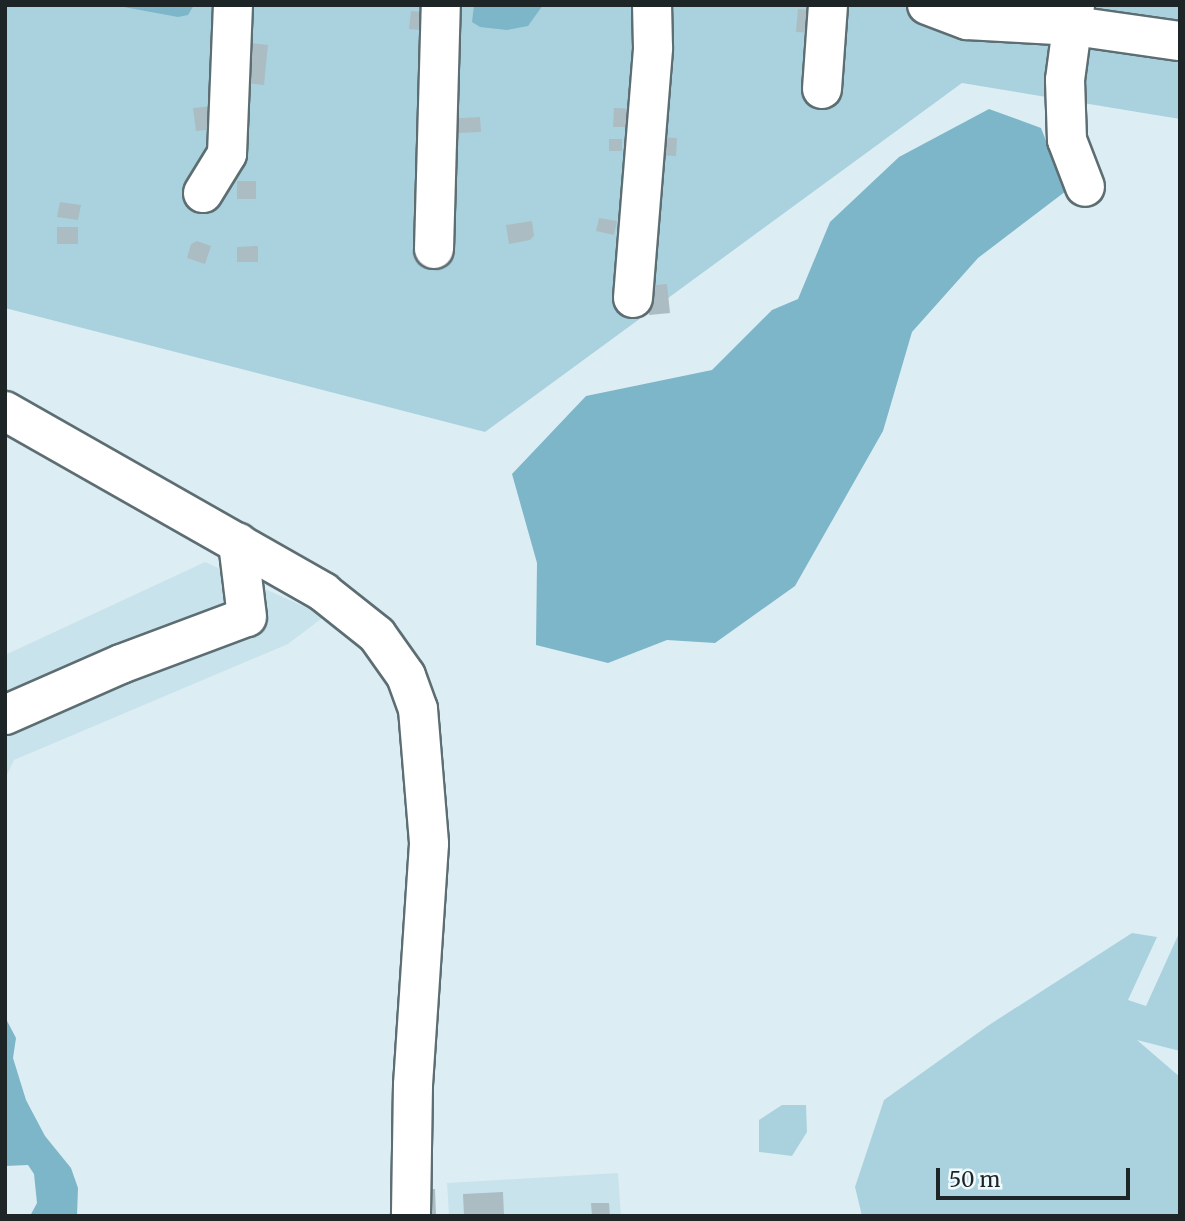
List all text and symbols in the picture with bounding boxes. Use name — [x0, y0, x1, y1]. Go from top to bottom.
scale bar — [940, 1154, 1134, 1198]
text: 50 m — [949, 1166, 1000, 1193]

